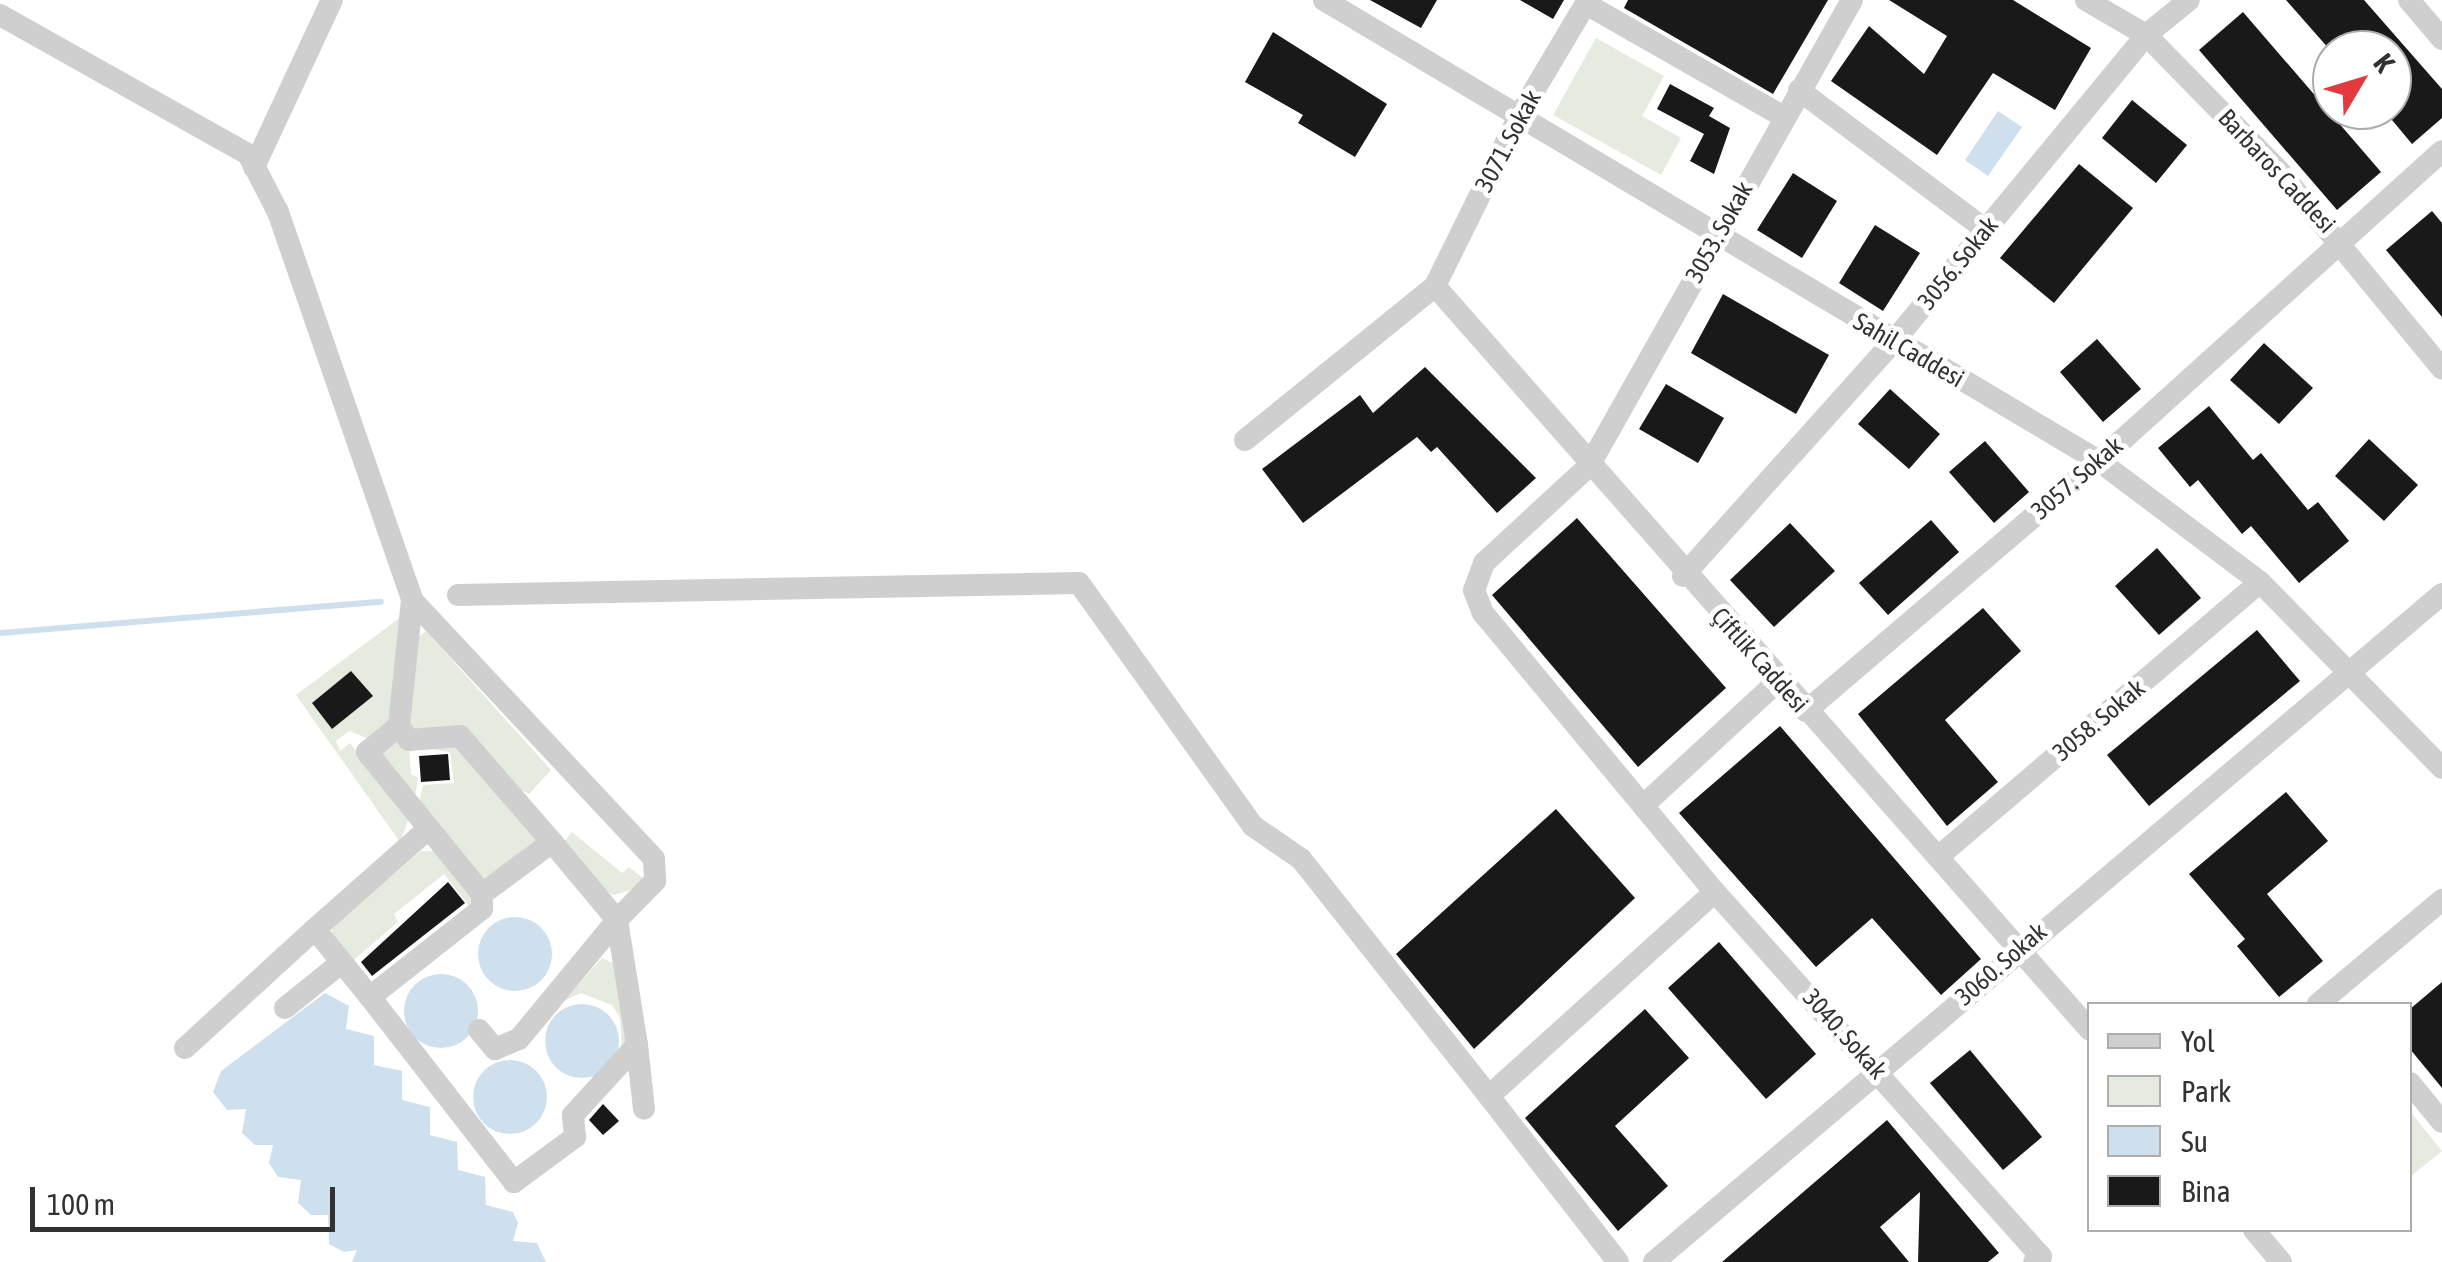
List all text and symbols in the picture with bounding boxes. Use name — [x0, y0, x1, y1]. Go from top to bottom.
north arrow — [2312, 30, 2412, 130]
text: K — [2367, 47, 2401, 78]
street label: 3071. Sokak — [1469, 85, 1547, 197]
street label: Barbaros Caddesi — [2212, 103, 2342, 239]
street label: 3053. Sokak — [1679, 176, 1759, 288]
street label: 3056. Sokak — [1911, 211, 2005, 315]
street label: Sahil Caddesi — [1848, 306, 1970, 394]
street label: 3057. Sokak — [2025, 430, 2129, 526]
street label: Çiftlik Caddesi — [1705, 602, 1815, 718]
street label: 3058. Sokak — [2047, 673, 2151, 767]
street label: 3060. Sokak — [1949, 916, 2053, 1012]
street label: 3040. Sokak — [1797, 983, 1893, 1085]
legend — [2087, 1002, 2412, 1232]
text: Yol — [2181, 1024, 2215, 1058]
text: Park — [2181, 1074, 2231, 1108]
text: Su — [2181, 1124, 2208, 1158]
scale bar — [35, 1167, 340, 1229]
text: Bina — [2181, 1174, 2231, 1208]
text: 100 m — [47, 1187, 115, 1221]

